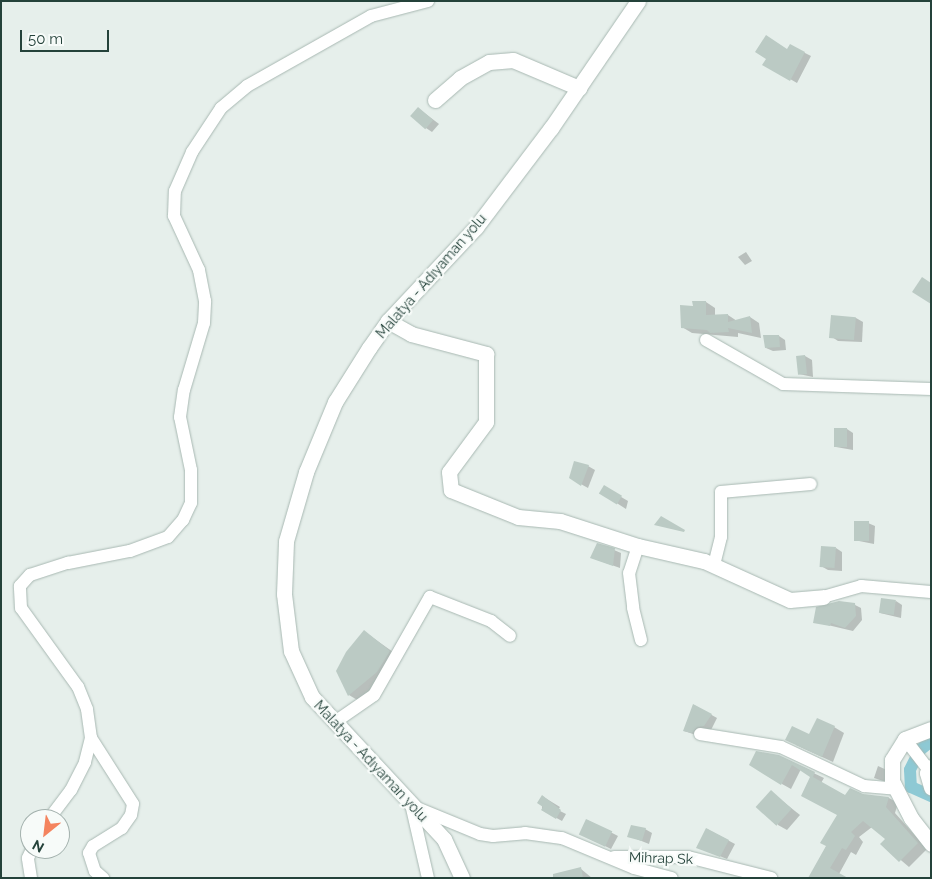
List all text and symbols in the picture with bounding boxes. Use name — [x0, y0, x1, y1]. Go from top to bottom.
scale bar — [22, 20, 111, 52]
text: 50 m — [28, 30, 63, 48]
street label: Malatya - Adıyaman yolu — [372, 210, 490, 342]
street label: Malatya - Adıyaman yolu — [310, 697, 432, 825]
north arrow — [20, 809, 70, 859]
text: N — [30, 837, 47, 856]
street label: Mihrap Sk — [629, 848, 693, 868]

